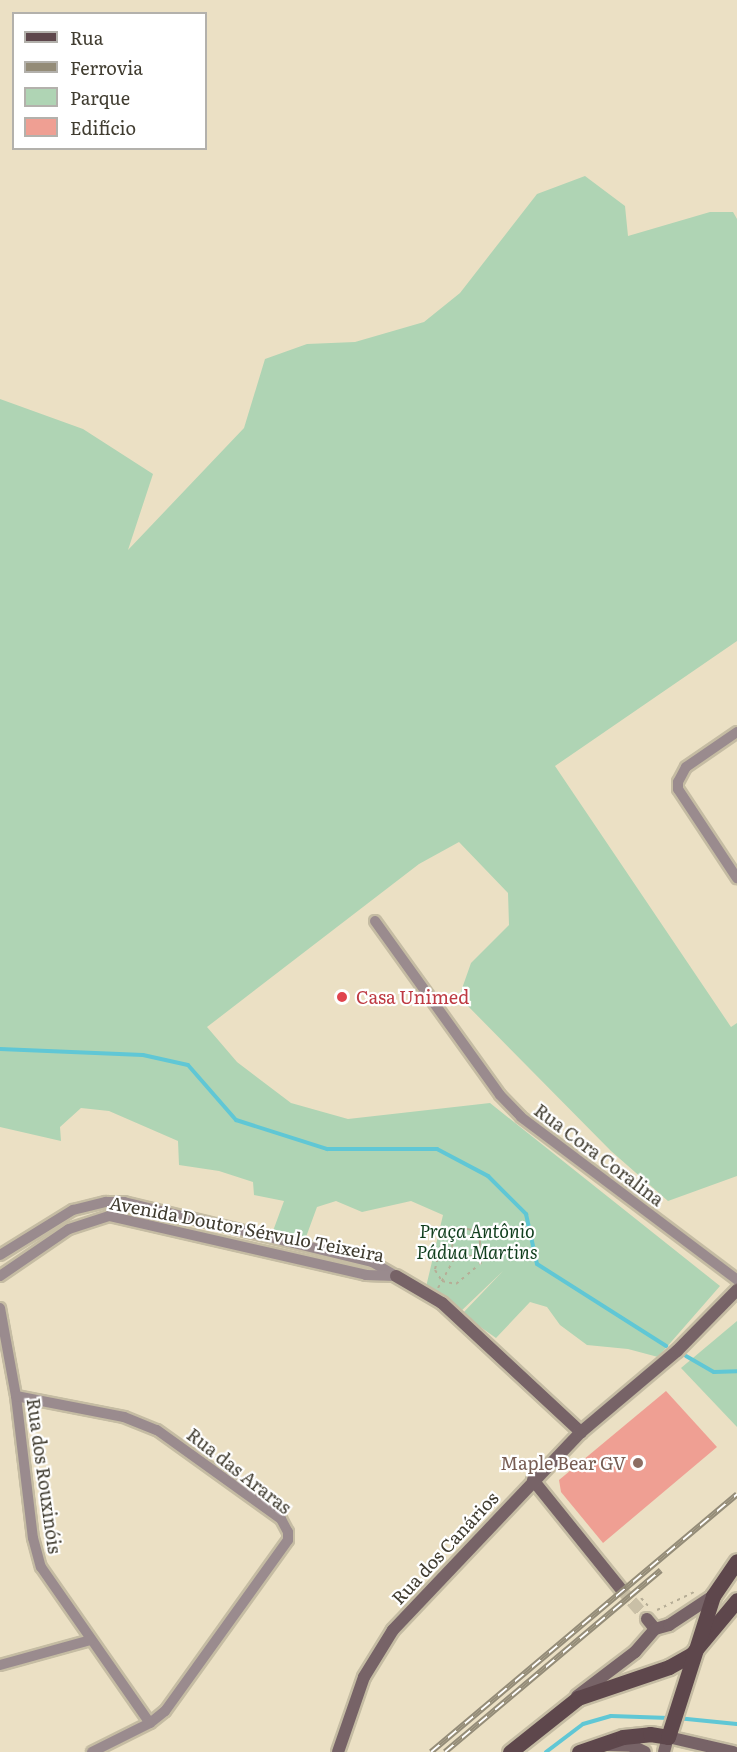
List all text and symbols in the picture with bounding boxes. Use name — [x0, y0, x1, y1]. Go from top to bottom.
legend — [12, 12, 207, 150]
text: Rua — [70, 24, 103, 51]
text: Ferrovia — [70, 54, 143, 81]
text: Parque — [70, 84, 130, 111]
text: Edifício — [70, 114, 136, 141]
place label: Casa Unimed — [356, 986, 469, 1008]
marker: Casa Unimed — [333, 988, 351, 1006]
street label: Rua Cora Coralina — [530, 1099, 668, 1211]
street label: Avenida Doutor Sérvulo Teixeira — [108, 1192, 386, 1266]
park label: Praça Antônio Pádua Martins — [416, 1221, 538, 1264]
street label: Rua dos Rouxinóis — [22, 1397, 66, 1555]
street label: Rua das Araras — [183, 1424, 295, 1518]
place label: Maple Bear GV — [500, 1452, 626, 1474]
marker: Maple Bear GV — [631, 1456, 645, 1470]
street label: Rua dos Canários — [387, 1487, 503, 1609]

